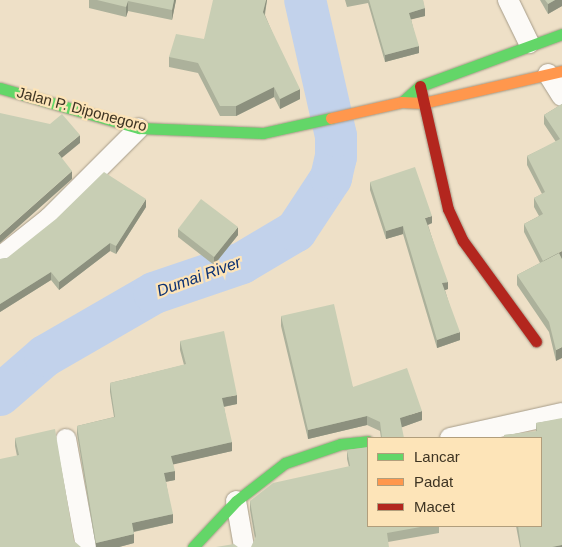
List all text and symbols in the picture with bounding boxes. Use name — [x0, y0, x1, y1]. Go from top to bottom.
street label: Jalan P. Diponegoro — [15, 83, 149, 135]
water label: Dumai River — [154, 253, 244, 301]
legend — [367, 437, 542, 527]
text: Lancar — [414, 448, 460, 465]
text: Padat — [414, 473, 453, 490]
text: Macet — [414, 498, 455, 515]

